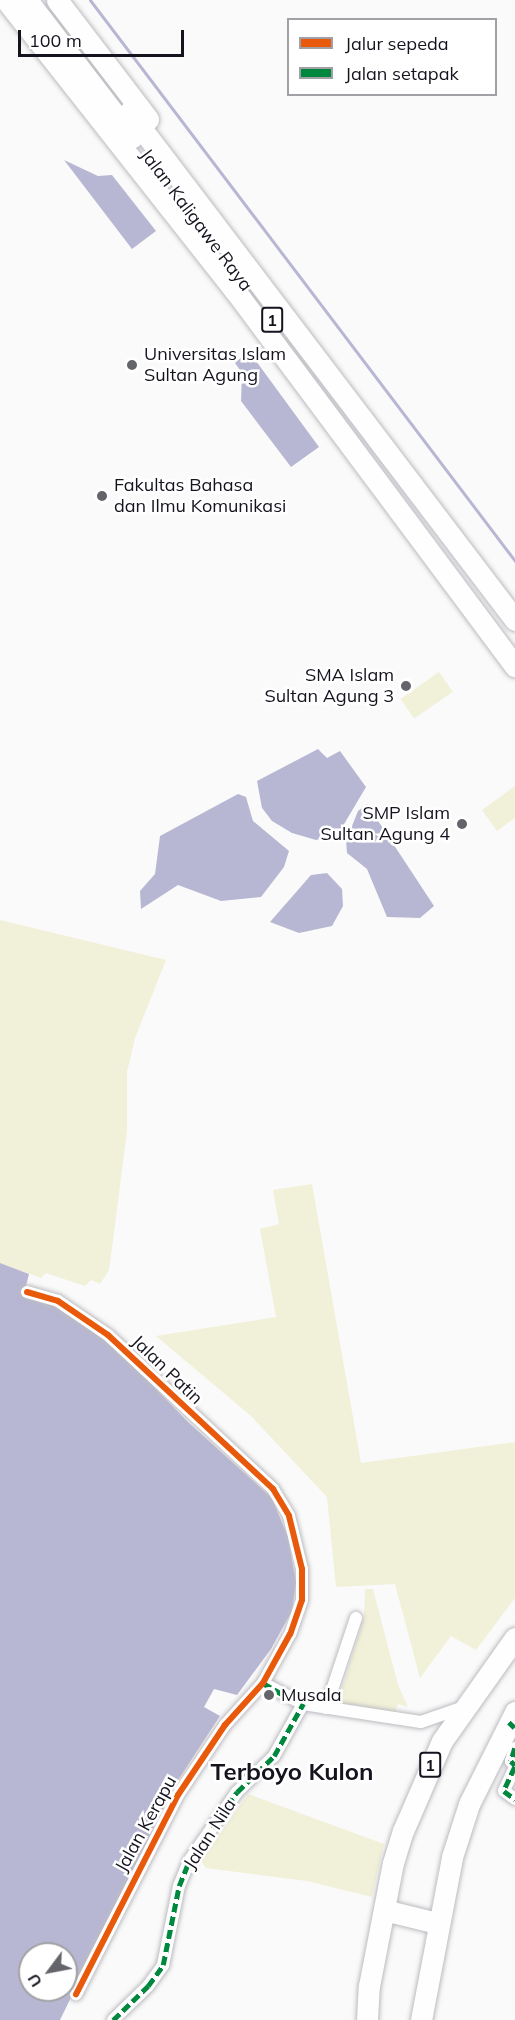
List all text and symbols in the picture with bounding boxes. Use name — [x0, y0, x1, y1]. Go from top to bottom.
scale bar — [21, 18, 188, 56]
legend — [287, 18, 497, 96]
text: 100 m — [29, 29, 82, 52]
text: Jalur sepeda — [345, 32, 449, 55]
text: Jalan setapak — [345, 62, 459, 85]
street label: Jalan Kaligawe Raya — [135, 145, 257, 295]
road number: 1 — [260, 307, 284, 333]
place label: Universitas Islam Sultan Agung — [144, 344, 286, 386]
marker: Universitas Islam Sultan Agung — [125, 358, 139, 372]
place label: Fakultas Bahasa dan Ilmu Komunikasi — [114, 475, 286, 518]
marker: Fakultas Bahasa dan Ilmu Komunikasi — [95, 489, 109, 503]
place label: SMA Islam Sultan Agung 3 — [264, 665, 394, 708]
marker: SMA Islam Sultan Agung 3 — [399, 679, 413, 693]
place label: SMP Islam Sultan Agung 4 — [320, 803, 450, 846]
marker: SMP Islam Sultan Agung 4 — [455, 817, 469, 831]
street label: Jalan Patin — [127, 1331, 207, 1409]
place label: Musala — [281, 1684, 342, 1706]
marker: Musala — [262, 1688, 276, 1702]
road number: 1 — [418, 1752, 442, 1778]
district label: Terboyo Kulon — [211, 1758, 373, 1786]
street label: Jalan Kerapu — [111, 1772, 181, 1876]
street label: Jalan Nila — [179, 1795, 241, 1873]
north arrow — [18, 1942, 78, 2002]
text: U — [23, 1970, 46, 1991]

